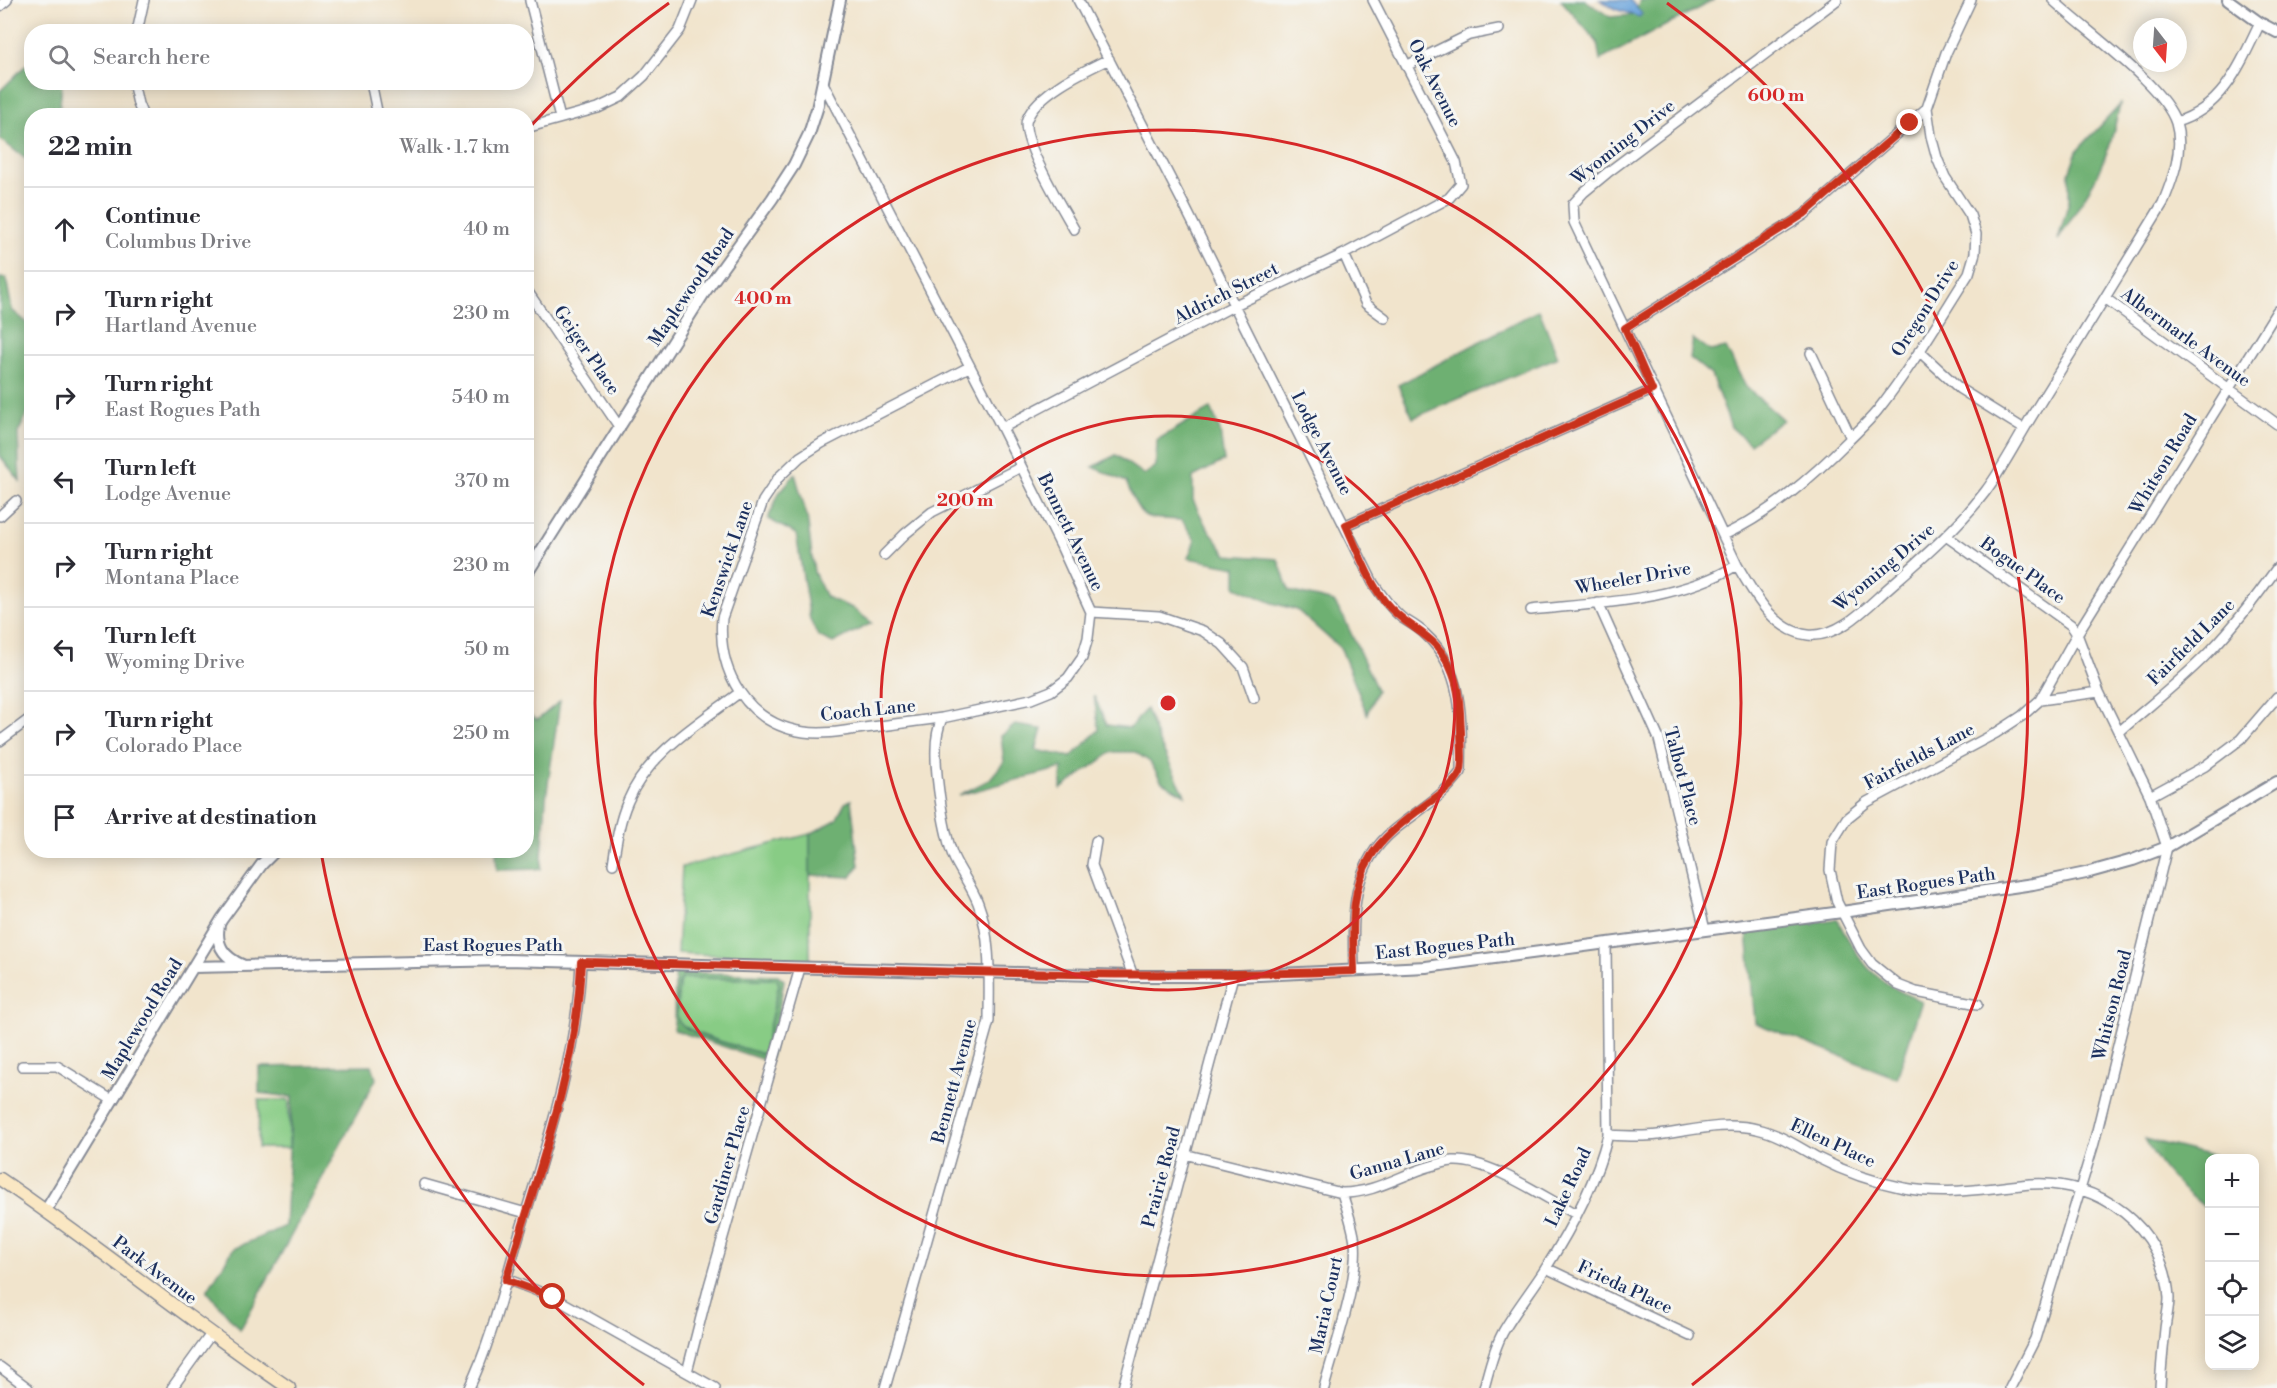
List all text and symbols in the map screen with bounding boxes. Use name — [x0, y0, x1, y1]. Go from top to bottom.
north arrow — [2133, 18, 2187, 72]
search box — [24, 24, 534, 90]
street label: Oak Avenue — [1403, 35, 1467, 131]
icon: search — [45, 41, 78, 74]
text: Search here — [93, 44, 210, 71]
text: 600 m — [1748, 84, 1805, 107]
street label: Wyoming Drive — [1566, 95, 1680, 191]
route end — [1896, 109, 1922, 135]
text: 22 min — [48, 131, 133, 163]
text: Walk · 1.7 km — [399, 135, 510, 160]
text: Continue — [105, 203, 201, 230]
icon: ahead — [48, 213, 81, 246]
text: 40 m — [463, 217, 510, 242]
street label: Maplewood Road — [643, 223, 740, 351]
text: Columbus Drive — [105, 230, 251, 255]
street label: Oregon Drive — [1886, 255, 1964, 361]
street label: Aldrich Street — [1169, 257, 1283, 330]
street label: Albermarle Avenue — [2115, 282, 2255, 392]
text: Turn right — [105, 287, 213, 314]
text: 400 m — [734, 287, 792, 310]
icon: right — [48, 297, 81, 330]
text: 230 m — [453, 301, 510, 326]
street label: Geiger Place — [548, 301, 625, 399]
text: Hartland Avenue — [105, 314, 257, 339]
text: Turn right — [105, 371, 213, 398]
icon: right — [48, 381, 81, 414]
text: 540 m — [452, 385, 510, 410]
street label: Lodge Avenue — [1286, 387, 1358, 499]
text: East Rogues Path — [105, 398, 261, 423]
street label: Whitson Road — [2124, 409, 2203, 520]
text: Turn left — [105, 455, 196, 482]
icon: left — [48, 465, 81, 498]
text: 370 m — [455, 469, 510, 494]
street label: Bennett Avenue — [1032, 469, 1109, 595]
text: Lodge Avenue — [105, 482, 231, 507]
text: 200 m — [937, 489, 994, 512]
street label: Kenswick Lane — [697, 498, 758, 621]
street label: Wyoming Drive — [1828, 518, 1940, 617]
street label: Bogue Place — [1975, 531, 2070, 609]
text: Turn right — [105, 539, 213, 566]
icon: right — [48, 549, 81, 582]
text: 230 m — [453, 553, 510, 578]
street label: Wheeler Drive — [1573, 557, 1693, 600]
text: Montana Place — [105, 566, 239, 591]
street label: Fairfield Lane — [2143, 594, 2240, 691]
text: Turn left — [105, 623, 196, 650]
icon: left — [48, 633, 81, 666]
text: 50 m — [464, 637, 510, 662]
text: Wyoming Drive — [105, 650, 245, 675]
centre of rings — [1158, 693, 1178, 713]
street label: Coach Lane — [819, 694, 917, 727]
text: Turn right — [105, 707, 213, 734]
icon: right — [48, 717, 81, 750]
street label: Fairfields Lane — [1860, 718, 1979, 795]
text: 250 m — [453, 721, 510, 746]
street label: Talbot Place — [1658, 724, 1707, 828]
text: Colorado Place — [105, 734, 242, 759]
icon: arrive — [48, 801, 81, 834]
text: Arrive at destination — [105, 804, 317, 831]
street label: East Rogues Path — [1855, 862, 1997, 905]
street label: East Rogues Path — [1374, 928, 1516, 965]
street label: East Rogues Path — [423, 934, 563, 957]
street label: Whitson Road — [2087, 947, 2138, 1064]
street label: Maplewood Road — [97, 954, 188, 1084]
street label: Bennett Avenue — [927, 1016, 982, 1147]
street label: Gardiner Place — [700, 1103, 755, 1227]
street label: Ellen Place — [1786, 1114, 1879, 1173]
street label: Prairie Road — [1137, 1123, 1186, 1230]
street label: Ganna Lane — [1347, 1137, 1447, 1186]
street label: Lake Road — [1540, 1143, 1597, 1231]
map controls — [2205, 1154, 2259, 1370]
button: + — [2205, 1154, 2259, 1208]
button: − — [2205, 1208, 2259, 1262]
street label: Park Avenue — [108, 1231, 202, 1310]
street label: Maria Court — [1305, 1254, 1348, 1356]
street label: Frieda Place — [1573, 1255, 1676, 1320]
button: locate — [2205, 1262, 2259, 1316]
route start — [539, 1283, 565, 1309]
button: layers — [2205, 1316, 2259, 1370]

